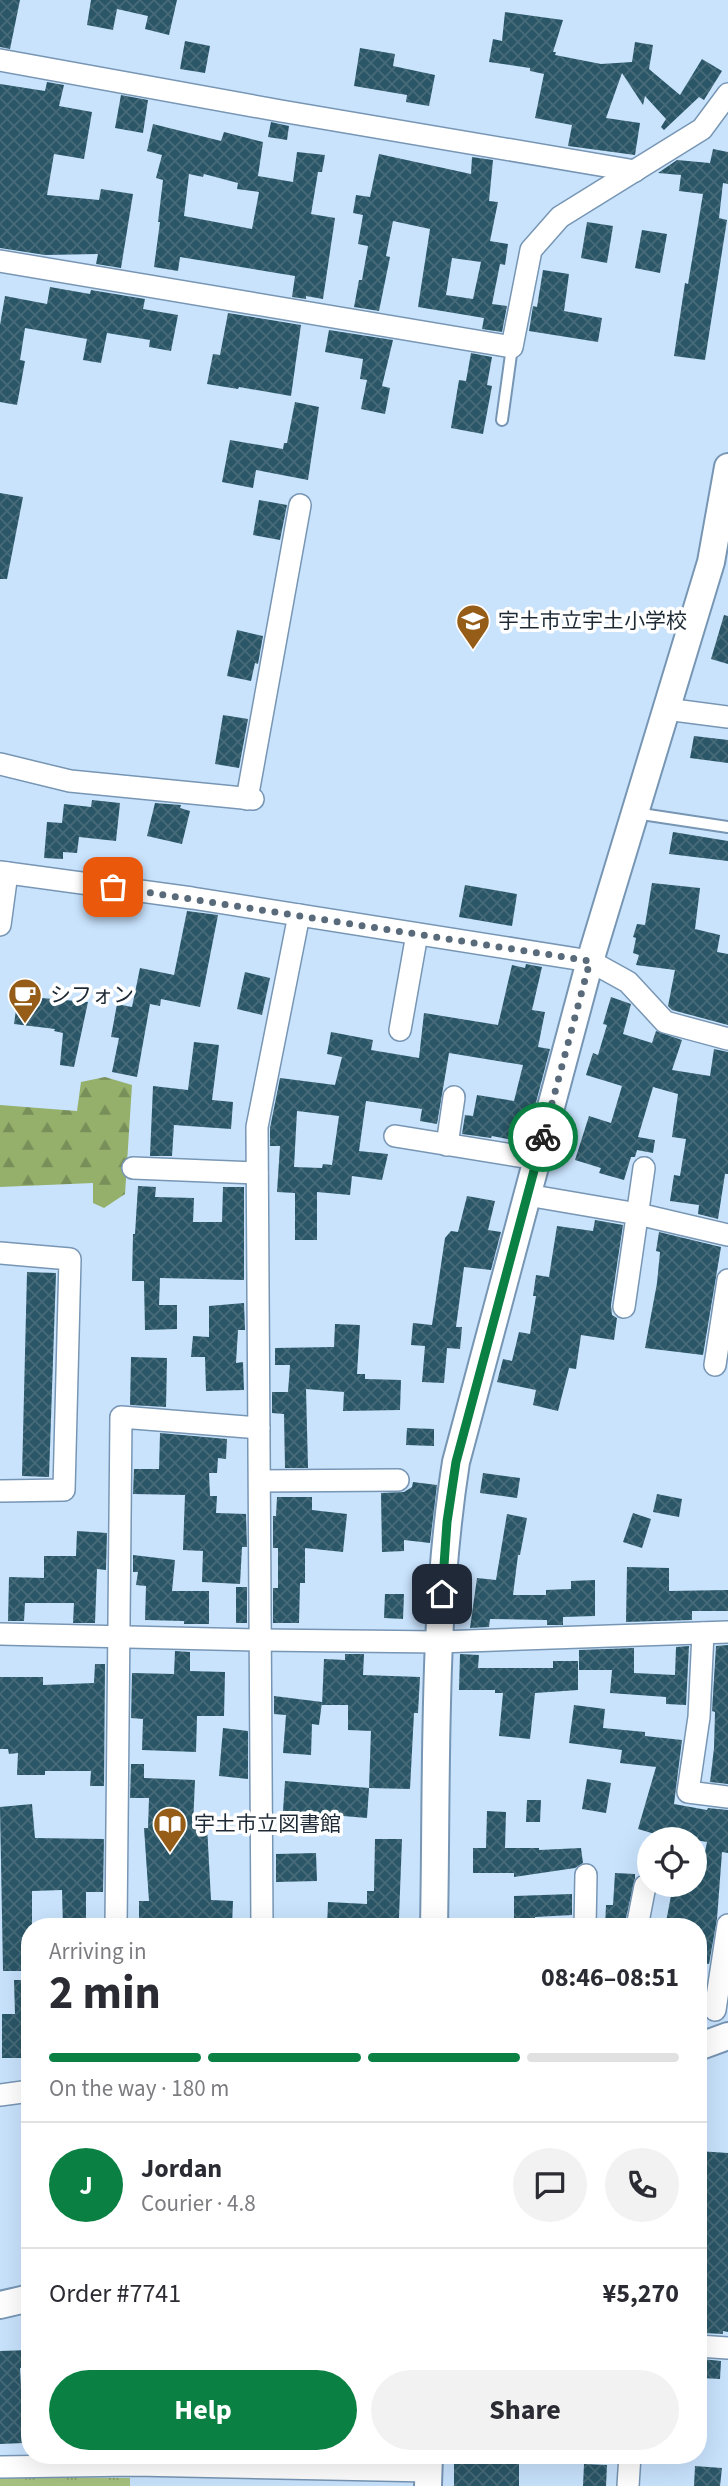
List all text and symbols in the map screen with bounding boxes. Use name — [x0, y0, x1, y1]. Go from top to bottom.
school or university icon: 宇土市立宇土小学校 — [454, 602, 492, 651]
place label: 宇土市立宇土小学校 — [498, 606, 687, 636]
pin — [83, 857, 143, 917]
icon: bag — [94, 868, 132, 906]
cafe icon: シフォン — [6, 976, 44, 1025]
place label: シフォン — [50, 980, 134, 1010]
courier — [508, 1102, 578, 1172]
icon: bike — [524, 1118, 562, 1156]
pin — [412, 1564, 472, 1624]
icon: home — [423, 1575, 461, 1613]
library icon: 宇土市立図書館 — [151, 1805, 189, 1854]
place label: 宇土市立図書館 — [194, 1809, 341, 1839]
map controls — [637, 1827, 707, 1897]
button: locate — [637, 1827, 707, 1897]
text: Arriving in — [49, 1935, 147, 1968]
text: 08:46–08:51 — [541, 1959, 679, 1996]
text: 2 min — [49, 1961, 161, 2026]
text: On the way · 180 m — [49, 2072, 229, 2105]
button: chat — [513, 2148, 587, 2222]
button: phone — [605, 2148, 679, 2222]
text: Jordan — [141, 2150, 222, 2187]
text: J — [79, 2167, 93, 2204]
text: Courier · 4.8 — [141, 2187, 256, 2220]
text: Order #7741 — [49, 2275, 181, 2312]
text: ¥5,270 — [603, 2275, 679, 2312]
button: Help — [49, 2370, 357, 2450]
button: Share — [371, 2370, 679, 2450]

